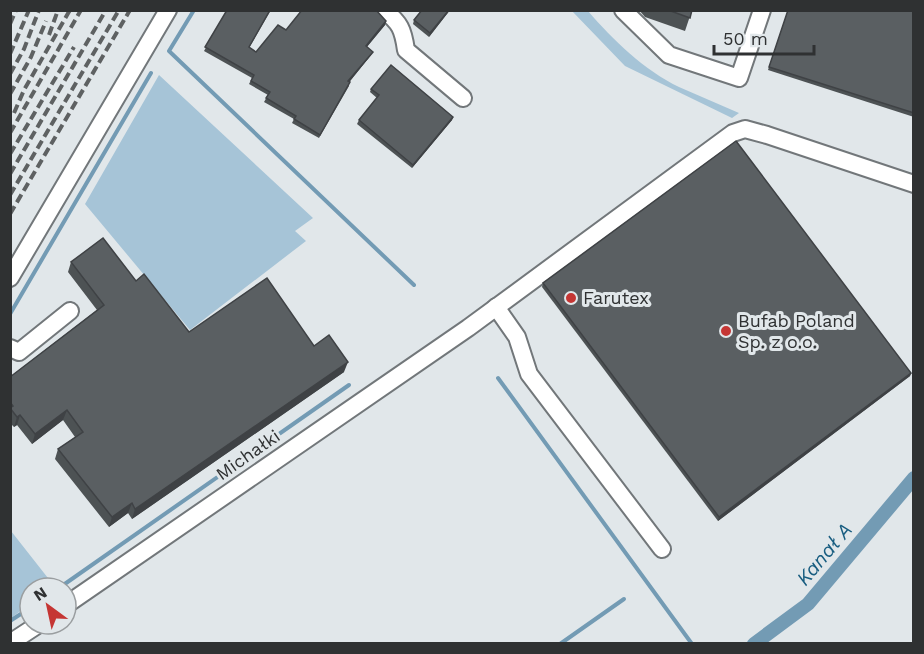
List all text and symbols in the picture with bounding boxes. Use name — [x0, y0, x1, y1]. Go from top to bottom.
scale bar — [714, 18, 814, 56]
text: 50 m — [723, 28, 768, 49]
place label: Farutex — [583, 287, 649, 308]
marker: Farutex — [564, 291, 578, 305]
place label: Bufab Poland Sp. z o.o. — [738, 310, 855, 352]
marker: Bufab Poland Sp. z o.o. — [719, 324, 733, 338]
street label: Michałki — [212, 425, 284, 484]
water label: Kanał A — [791, 518, 857, 590]
north arrow — [18, 576, 78, 636]
text: N — [30, 583, 50, 605]

